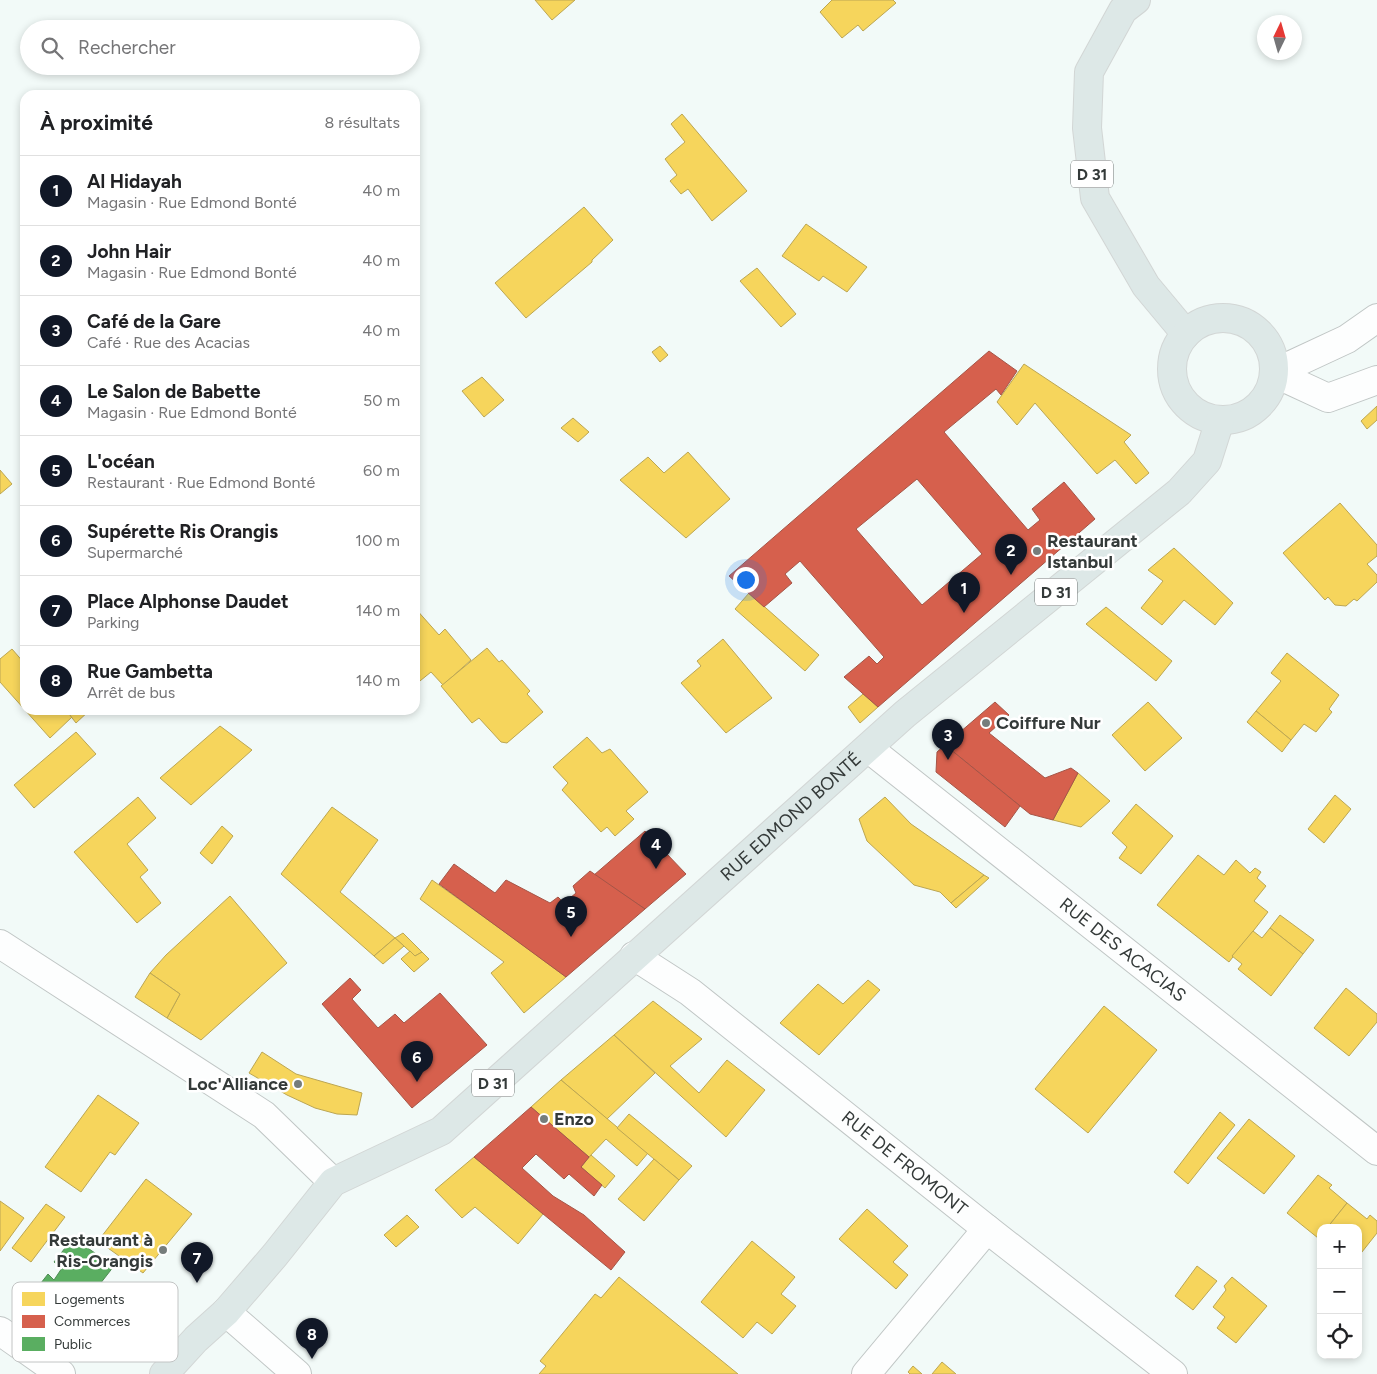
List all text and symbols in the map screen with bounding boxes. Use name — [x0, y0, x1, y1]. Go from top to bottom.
north arrow — [1257, 15, 1302, 60]
search box — [20, 20, 420, 75]
icon: search — [38, 34, 66, 62]
text: Rechercher — [78, 36, 176, 59]
text: À proximité — [40, 110, 153, 135]
text: 8 résultats — [324, 113, 400, 132]
road number: D 31 — [1071, 160, 1113, 188]
text: Al Hidayah — [87, 170, 182, 193]
text: 1 — [53, 181, 59, 200]
text: 40 m — [362, 181, 400, 200]
text: Magasin · Rue Edmond Bonté — [87, 193, 297, 212]
text: John Hair — [87, 240, 171, 263]
text: 2 — [51, 251, 61, 270]
text: 40 m — [362, 251, 400, 270]
text: Magasin · Rue Edmond Bonté — [87, 263, 297, 282]
text: Café de la Gare — [87, 310, 221, 333]
text: 3 — [52, 321, 60, 340]
text: 40 m — [362, 321, 400, 340]
text: Café · Rue des Acacias — [87, 333, 250, 352]
text: Le Salon de Babette — [87, 380, 261, 403]
text: 4 — [51, 391, 61, 410]
text: 50 m — [363, 391, 400, 410]
text: Magasin · Rue Edmond Bonté — [87, 403, 297, 422]
text: L'océan — [87, 450, 155, 473]
text: 5 — [51, 461, 61, 480]
text: 60 m — [363, 461, 400, 480]
text: Restaurant · Rue Edmond Bonté — [87, 473, 315, 492]
text: Supérette Ris Orangis — [87, 520, 278, 543]
place label: Restaurant Istanbul — [1047, 530, 1138, 573]
text: 6 — [51, 531, 61, 550]
text: 100 m — [355, 531, 400, 550]
pin: 2 — [995, 534, 1027, 575]
text: Supermarché — [87, 543, 183, 562]
marker: Restaurant Istanbul — [1031, 545, 1043, 557]
your location — [733, 567, 759, 593]
pin: 1 — [948, 572, 980, 613]
road number: D 31 — [1035, 578, 1077, 606]
text: Place Alphonse Daudet — [87, 590, 289, 613]
text: 7 — [52, 601, 60, 620]
text: 140 m — [356, 601, 400, 620]
text: Parking — [87, 613, 139, 632]
text: Rue Gambetta — [87, 660, 213, 683]
text: 8 — [51, 671, 61, 690]
text: 140 m — [356, 671, 400, 690]
text: Arrêt de bus — [87, 683, 175, 702]
place label: Coiffure Nur — [996, 712, 1101, 734]
marker: Coiffure Nur — [980, 717, 992, 729]
pin: 3 — [932, 719, 964, 760]
street label: RUE EDMOND BONTÉ — [716, 748, 866, 885]
pin: 4 — [640, 828, 672, 869]
street label: RUE DES ACACIAS — [1055, 893, 1191, 1007]
pin: 5 — [555, 896, 587, 937]
pin: 6 — [401, 1041, 433, 1082]
road number: D 31 — [472, 1070, 514, 1096]
place label: Loc'Alliance — [188, 1073, 288, 1095]
marker: Loc'Alliance — [292, 1078, 304, 1090]
street label: RUE DE FROMONT — [837, 1106, 972, 1220]
place label: Enzo — [554, 1108, 594, 1130]
marker: Enzo — [538, 1113, 550, 1125]
map controls — [1317, 1224, 1362, 1359]
button: + — [1317, 1224, 1362, 1269]
place label: Restaurant à Ris-Orangis — [48, 1229, 154, 1272]
pin: 7 — [181, 1242, 213, 1283]
marker: Restaurant à Ris-Orangis — [157, 1244, 169, 1256]
button: − — [1317, 1269, 1362, 1314]
legend — [12, 1282, 178, 1362]
text: Logements — [54, 1291, 124, 1308]
text: Commerces — [54, 1313, 130, 1330]
button: locate — [1317, 1314, 1362, 1359]
pin: 8 — [296, 1318, 328, 1359]
text: Public — [54, 1336, 92, 1353]

